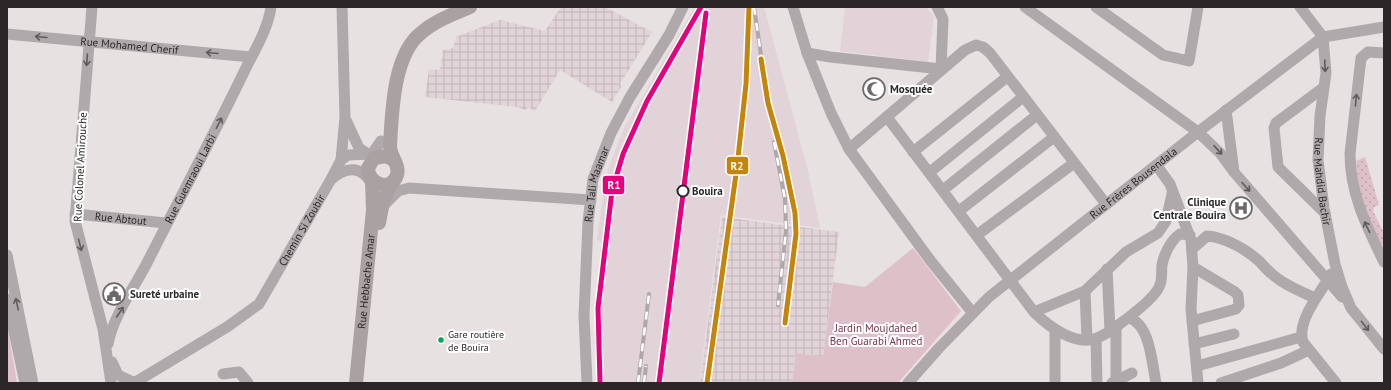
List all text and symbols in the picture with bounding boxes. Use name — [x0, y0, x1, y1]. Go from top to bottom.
one-way arrow — [35, 34, 48, 41]
street label: Rue Mohamed Cherif — [80, 34, 180, 57]
one-way arrow — [206, 49, 219, 57]
one-way arrow — [83, 53, 90, 66]
one-way arrow — [1322, 59, 1329, 72]
mosque icon: Mosquée — [861, 76, 887, 102]
place label: Mosquée — [890, 82, 933, 96]
one-way arrow — [1352, 94, 1359, 107]
street label: Rue Colonel Amirouche — [70, 111, 90, 222]
one-way arrow — [216, 117, 223, 129]
street label: Rue Guemraoui Larbi — [161, 132, 219, 226]
street label: Rue Mahdid Bachir — [1311, 137, 1334, 227]
street label: Rue Tali Maamar — [581, 144, 612, 223]
street label: Rue Frères Bousendala — [1087, 144, 1180, 222]
one-way arrow — [1213, 145, 1222, 156]
line badge: R2 — [726, 156, 749, 175]
text: R2 — [731, 159, 743, 173]
line badge: R1 — [602, 175, 625, 195]
text: R1 — [608, 178, 620, 192]
one-way arrow — [1241, 181, 1250, 191]
marker: Bouira — [676, 184, 690, 198]
place label: Bouira — [692, 184, 723, 198]
street label: Chemin Si Zoubir — [275, 192, 328, 269]
place label: Clinique Centrale Bouira — [1153, 195, 1226, 222]
hospital icon: Clinique Centrale Bouira — [1228, 195, 1254, 221]
street label: Rue Abtout — [94, 209, 148, 228]
one-way arrow — [1363, 221, 1370, 233]
street label: Rue Hebbache Amar — [354, 233, 378, 329]
one-way arrow — [77, 238, 85, 251]
public building icon: Sureté urbaine — [101, 281, 127, 307]
place label: Sureté urbaine — [130, 287, 199, 301]
one-way arrow — [13, 298, 21, 311]
one-way arrow — [116, 307, 124, 318]
park label: Jardin Moujdahed Ben Guarabi Ahmed — [830, 321, 922, 348]
one-way arrow — [1361, 321, 1370, 332]
place label: Gare routière de Bouira — [448, 328, 504, 354]
marker: Gare routière de Bouira — [436, 335, 446, 345]

